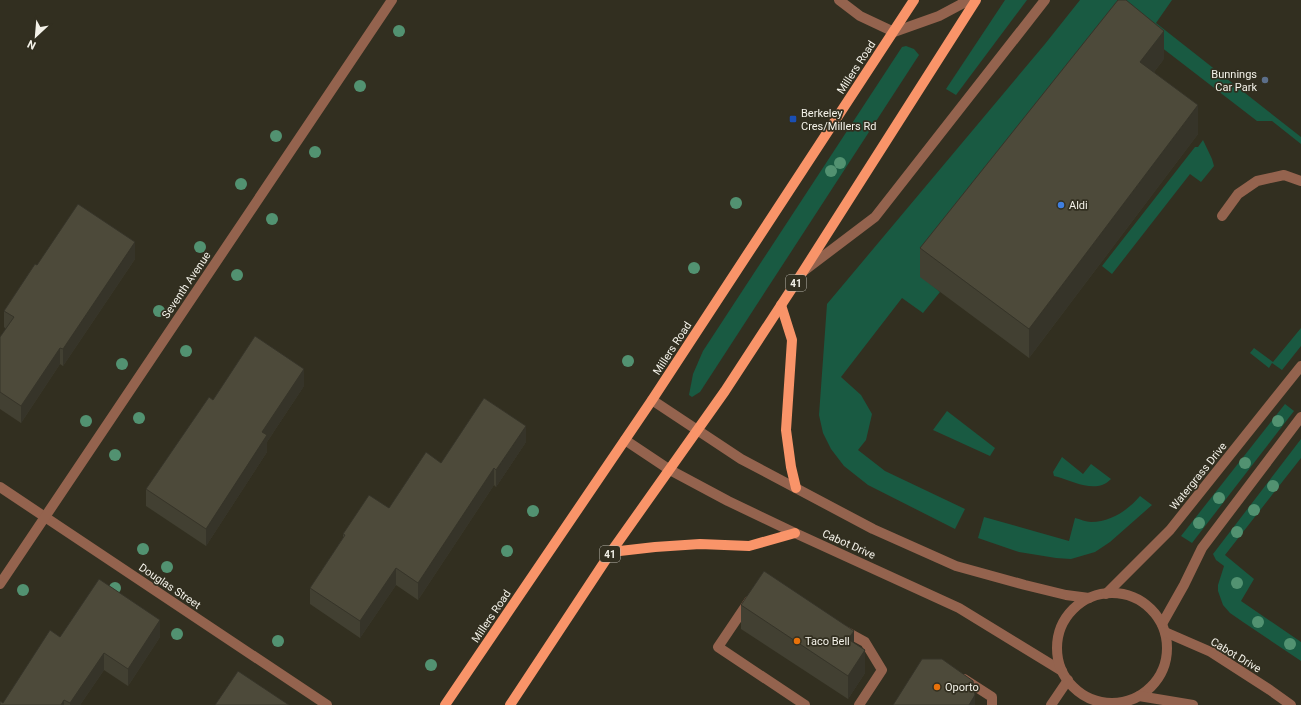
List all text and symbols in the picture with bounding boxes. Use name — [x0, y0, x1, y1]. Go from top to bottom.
north arrow — [16, 16, 56, 56]
text: N — [25, 37, 38, 52]
street label: Millers Road — [834, 38, 878, 96]
place label: Bunnings Car Park — [1211, 68, 1257, 94]
marker: Bunnings Car Park — [1260, 75, 1270, 85]
place label: Berkeley Cres/Millers Rd — [801, 107, 876, 133]
marker: Berkeley Cres/Millers Rd — [788, 114, 798, 124]
place label: Aldi — [1069, 199, 1088, 212]
marker: Aldi — [1056, 200, 1066, 210]
street label: Seventh Avenue — [159, 249, 214, 321]
road number: 41 — [786, 275, 806, 291]
street label: Millers Road — [650, 319, 694, 377]
street label: Watergrass Drive — [1167, 440, 1230, 513]
street label: Cabot Drive — [820, 527, 877, 562]
road number: 41 — [600, 546, 620, 562]
street label: Douglas Street — [136, 561, 203, 612]
street label: Millers Road — [469, 587, 514, 645]
place label: Taco Bell — [805, 635, 850, 648]
street label: Cabot Drive — [1208, 635, 1264, 676]
marker: Taco Bell — [792, 636, 802, 646]
place label: Oporto — [945, 681, 979, 694]
marker: Oporto — [932, 682, 942, 692]

